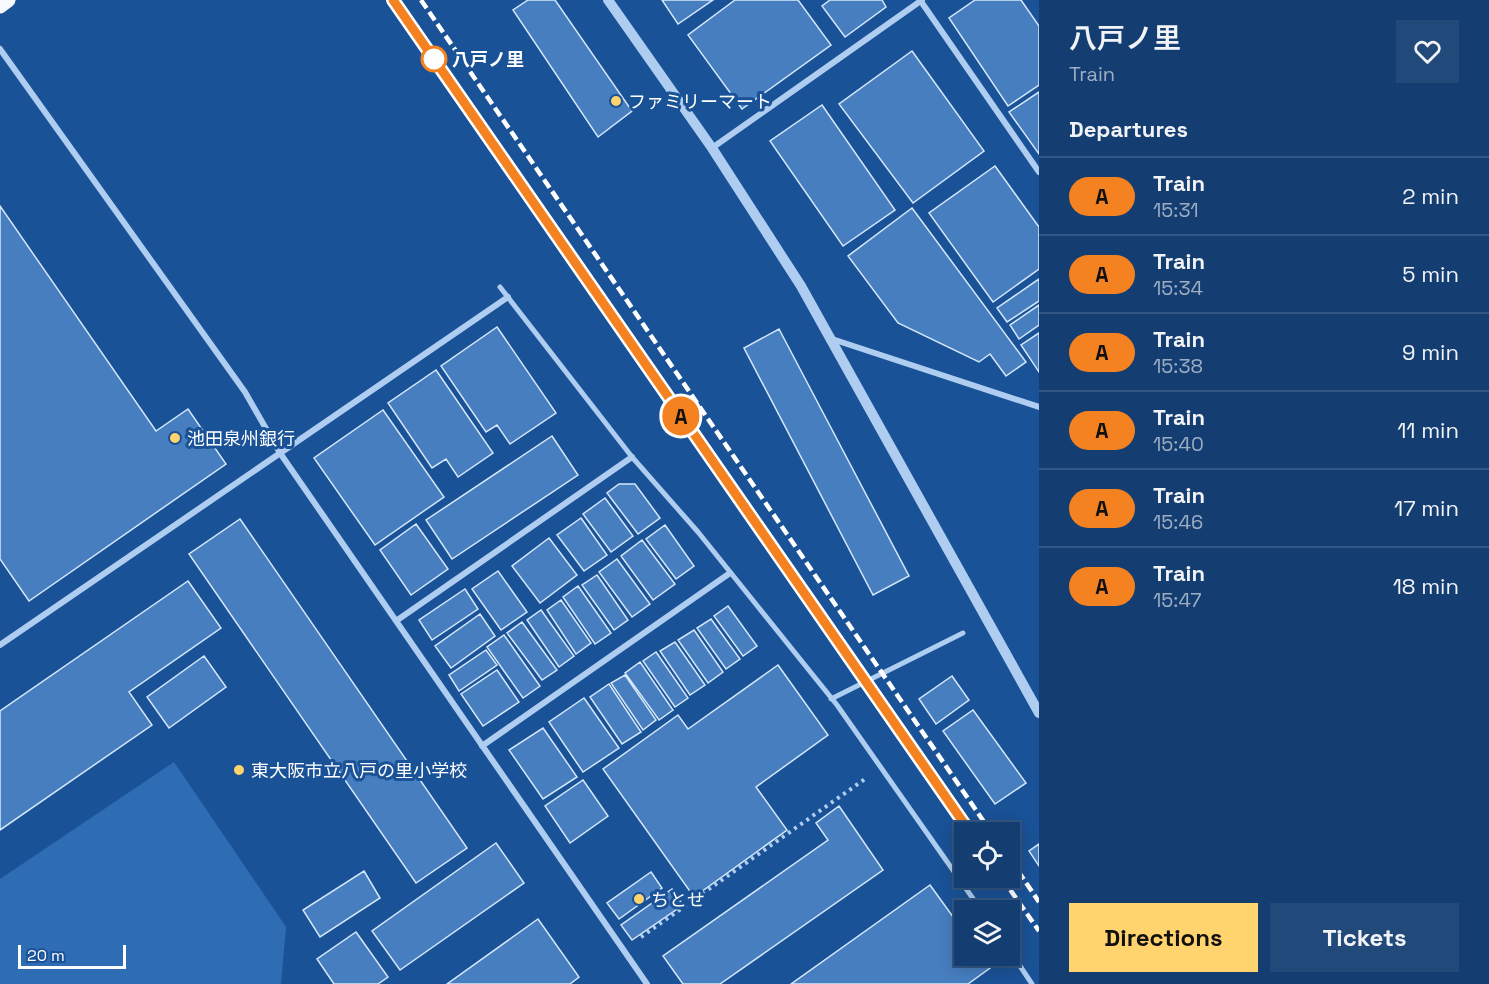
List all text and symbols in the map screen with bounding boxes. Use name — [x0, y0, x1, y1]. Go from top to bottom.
text: 八戸ノ里 — [1069, 20, 1181, 56]
button: heart — [1396, 20, 1459, 83]
marker: 八戸ノ里 — [421, 46, 447, 72]
place label: 八戸ノ里 — [452, 48, 524, 71]
text: Train — [1069, 61, 1115, 87]
place label: ファミリーマート — [628, 90, 772, 113]
marker: ファミリーマート — [609, 94, 623, 108]
text: Departures — [1069, 115, 1188, 143]
text: Train — [1153, 169, 1205, 197]
text: 2 min — [1402, 182, 1459, 210]
text: A — [1095, 183, 1109, 210]
text: 15:31 — [1153, 197, 1199, 223]
text: Train — [1153, 247, 1205, 275]
text: 5 min — [1402, 260, 1459, 288]
text: A — [1095, 261, 1109, 288]
text: 15:34 — [1153, 275, 1203, 301]
text: Train — [1153, 325, 1205, 353]
text: 9 min — [1402, 338, 1459, 366]
text: A — [1095, 339, 1109, 366]
text: 15:38 — [1153, 353, 1203, 379]
line badge: A — [662, 396, 700, 436]
text: A — [674, 403, 688, 430]
text: Train — [1153, 403, 1205, 431]
text: 11 min — [1397, 416, 1459, 444]
text: A — [1095, 417, 1109, 444]
place label: 池田泉州銀行 — [187, 427, 295, 450]
marker: 池田泉州銀行 — [168, 431, 182, 445]
text: 15:40 — [1153, 431, 1204, 457]
text: Train — [1153, 481, 1205, 509]
text: 17 min — [1394, 494, 1459, 522]
text: A — [1095, 495, 1109, 522]
text: 15:46 — [1153, 509, 1203, 535]
text: Train — [1153, 559, 1205, 587]
text: 18 min — [1393, 572, 1459, 600]
text: A — [1095, 573, 1109, 600]
text: 15:47 — [1153, 587, 1202, 613]
place label: 東大阪市立八戸の里小学校 — [251, 759, 467, 782]
marker: 東大阪市立八戸の里小学校 — [232, 763, 246, 777]
map controls — [954, 822, 1020, 966]
button: locate — [954, 822, 1020, 888]
place label: ちとせ — [651, 888, 705, 911]
marker: ちとせ — [632, 892, 646, 906]
button: layers — [954, 900, 1020, 966]
button: Directions — [1069, 903, 1258, 972]
button: Tickets — [1270, 903, 1459, 972]
scale bar — [18, 942, 126, 970]
text: 20 m — [27, 945, 65, 966]

